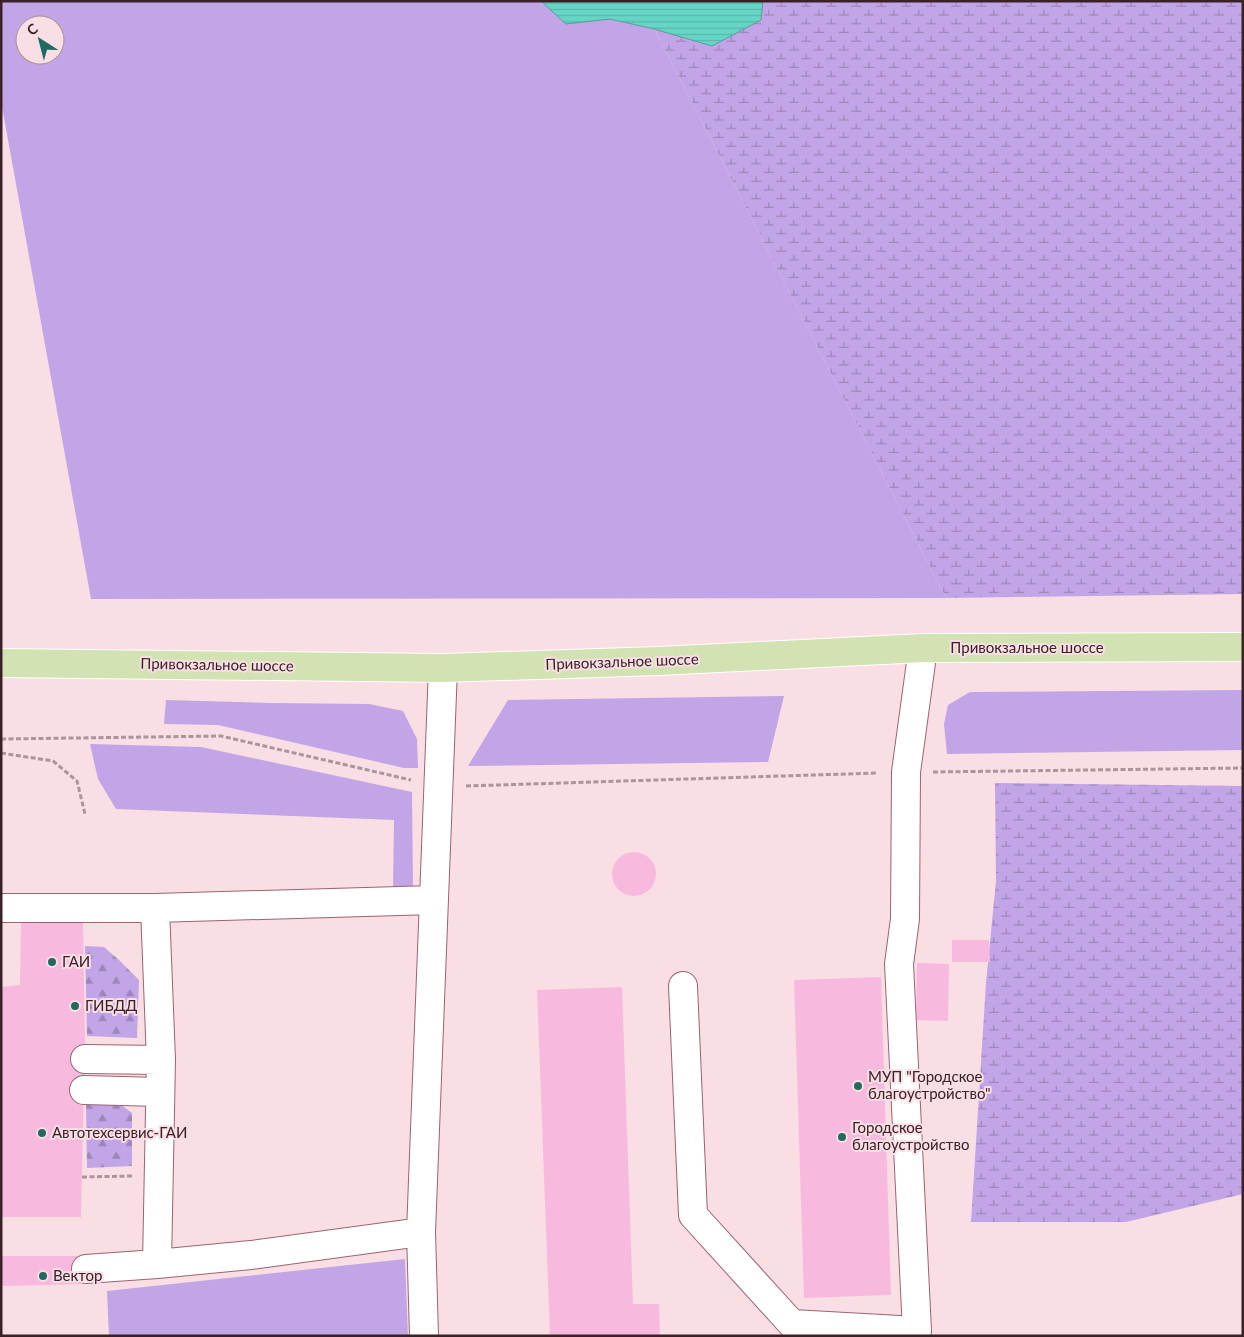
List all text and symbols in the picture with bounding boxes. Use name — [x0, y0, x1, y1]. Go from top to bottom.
north arrow — [15, 15, 65, 65]
text: С — [23, 19, 41, 39]
street label: Привокзальное шоссе — [950, 638, 1104, 656]
street label: Привокзальное шоссе — [545, 649, 699, 673]
street label: Привокзальное шоссе — [140, 654, 294, 674]
place label: ГАИ — [62, 952, 90, 970]
marker: ГАИ — [46, 956, 58, 968]
place label: ГИБДД — [85, 996, 138, 1014]
marker: ГИБДД — [69, 1000, 81, 1012]
place label: МУП "Городское благоустройство" — [868, 1067, 991, 1102]
marker: МУП "Городское благоустройство" — [852, 1080, 864, 1092]
place label: Городское благоустройство — [852, 1118, 969, 1153]
place label: Автотехсервис-ГАИ — [52, 1123, 187, 1141]
marker: Автотехсервис-ГАИ — [36, 1127, 48, 1139]
marker: Городское благоустройство — [836, 1131, 848, 1143]
place label: Вектор — [53, 1266, 102, 1284]
marker: Вектор — [37, 1270, 49, 1282]

